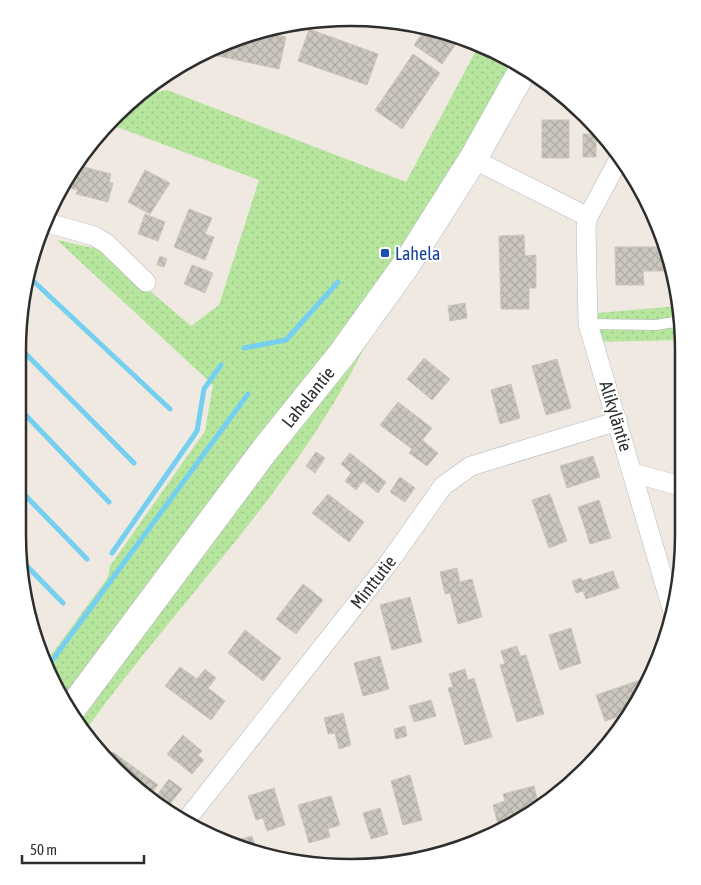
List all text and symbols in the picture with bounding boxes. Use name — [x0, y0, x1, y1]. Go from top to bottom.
place label: Lahela — [395, 243, 440, 264]
marker: Lahela — [379, 247, 391, 259]
street label: Lahelantie — [277, 363, 339, 431]
street label: Alikyläntie — [595, 378, 637, 454]
street label: Minttutie — [346, 551, 400, 613]
scale bar — [22, 832, 145, 864]
text: 50 m — [30, 841, 57, 858]

